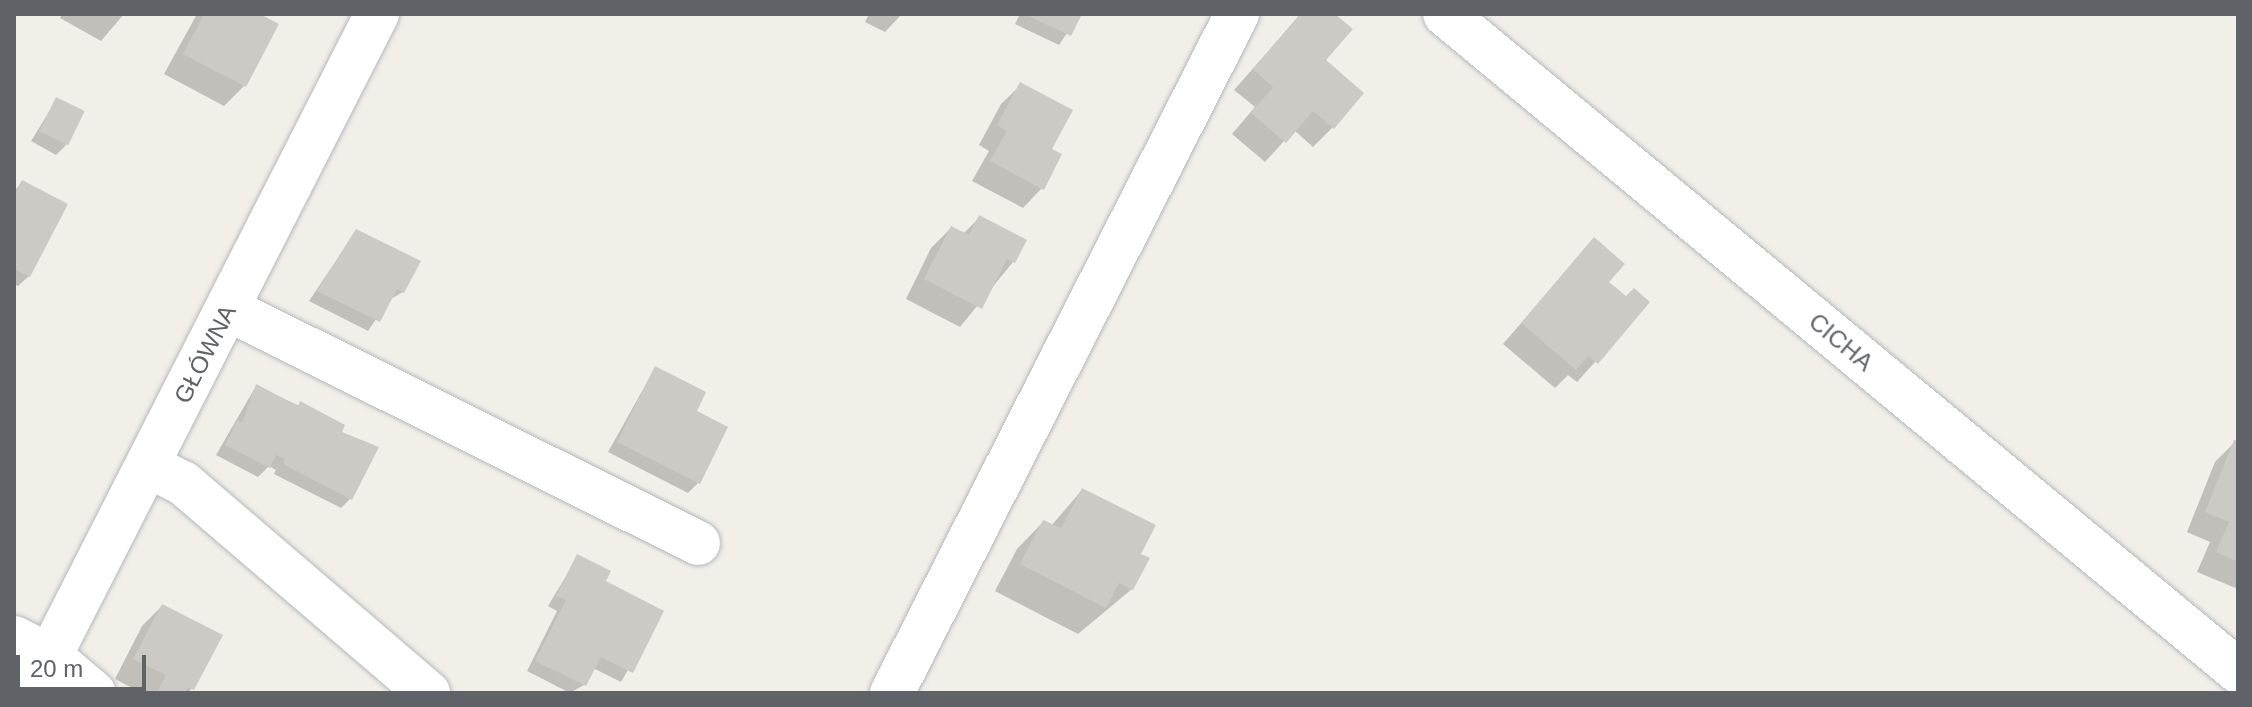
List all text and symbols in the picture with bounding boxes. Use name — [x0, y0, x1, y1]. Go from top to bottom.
street label: GŁÓWNA — [168, 300, 242, 408]
street label: CICHA — [1803, 307, 1879, 377]
scale bar — [20, 639, 150, 689]
text: 20 m — [30, 655, 83, 682]

